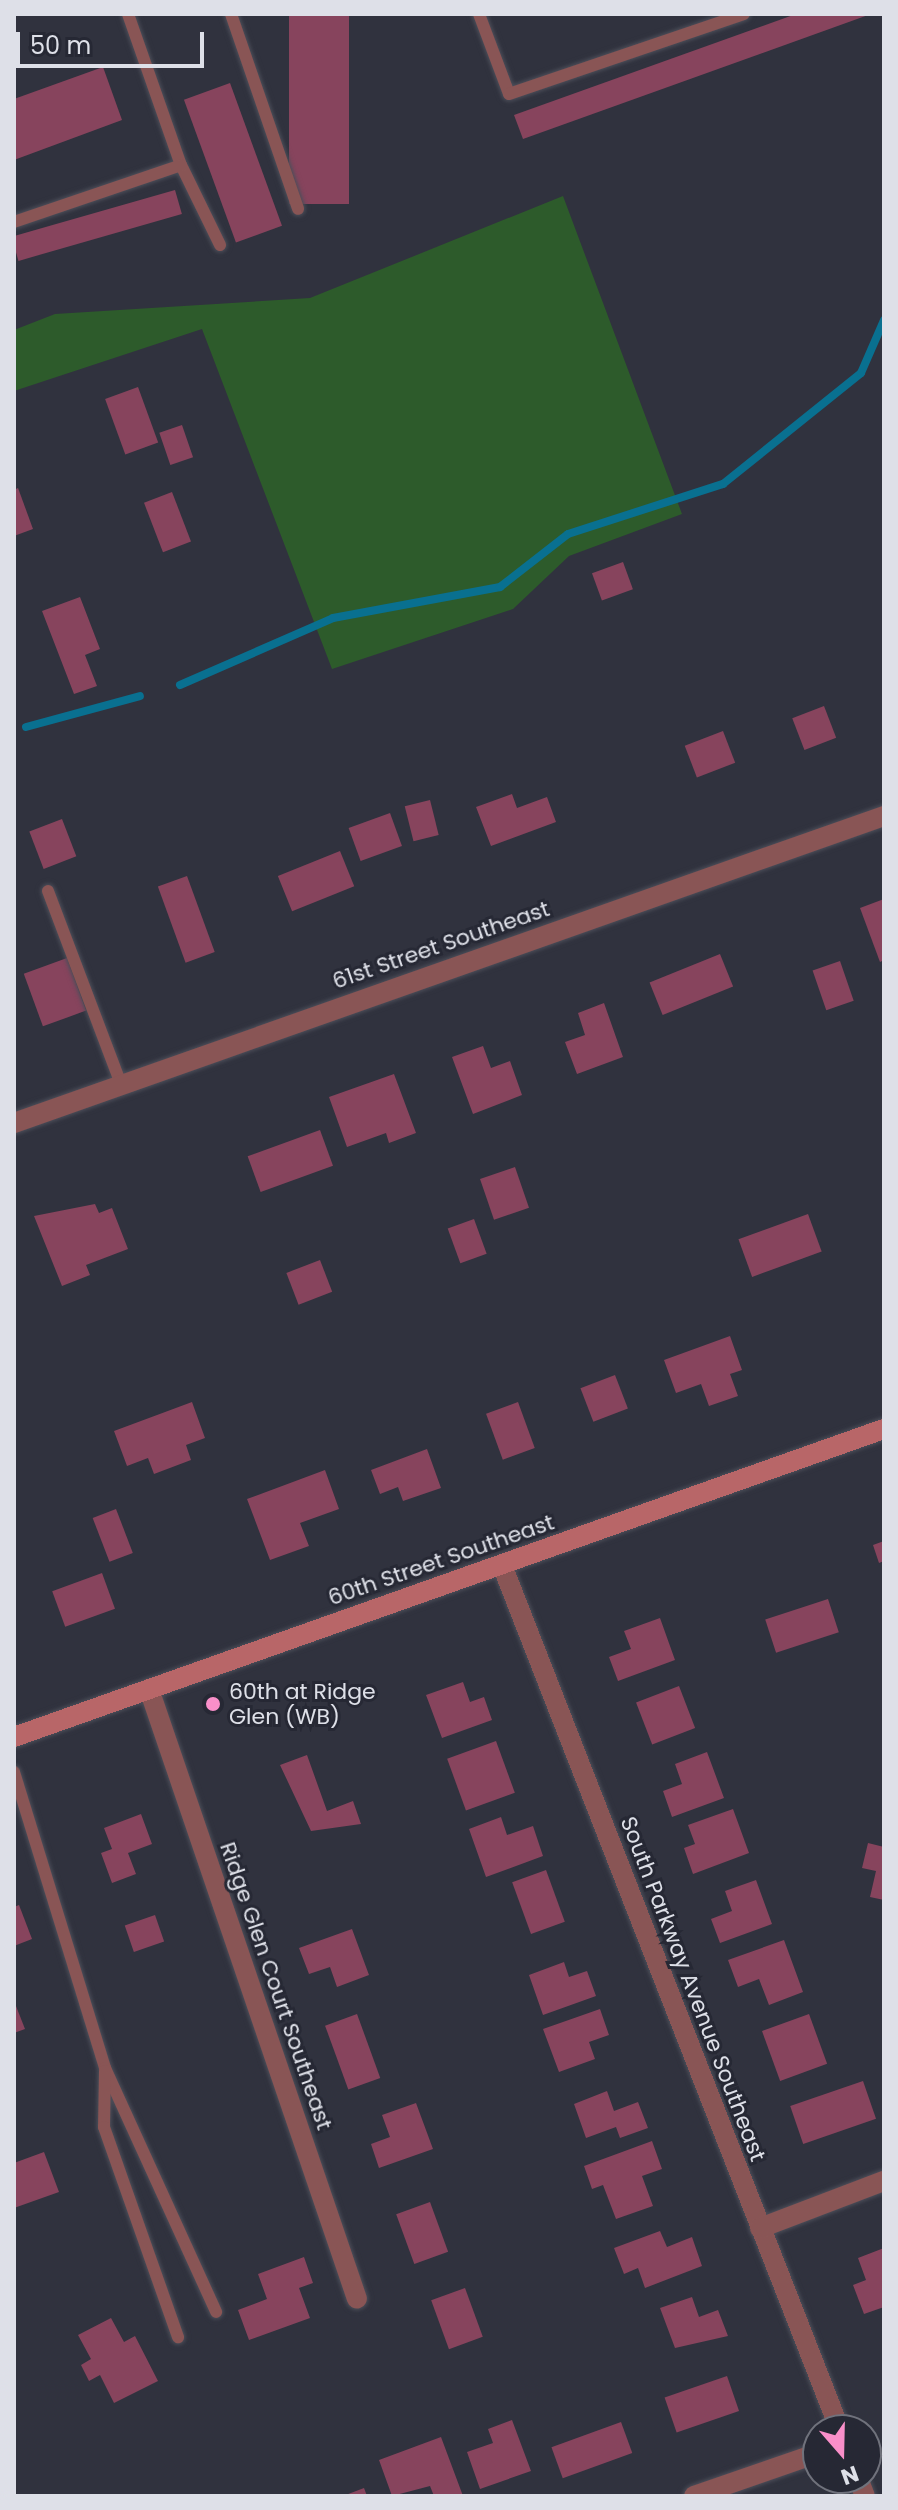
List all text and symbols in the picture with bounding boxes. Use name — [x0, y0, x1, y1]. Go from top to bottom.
scale bar — [20, 16, 208, 66]
text: 50 m — [30, 29, 91, 62]
street label: 61st Street Southeast — [329, 895, 553, 995]
street label: 60th Street Southeast — [325, 1509, 557, 1611]
place label: 60th at Ridge Glen (WB) — [229, 1678, 376, 1730]
marker: 60th at Ridge Glen (WB) — [204, 1695, 222, 1713]
street label: South Parkway Avenue Southeast — [615, 1813, 771, 2165]
street label: Ridge Glen Court Southeast — [214, 1839, 338, 2133]
north arrow — [802, 2414, 882, 2494]
text: N — [837, 2458, 863, 2493]

